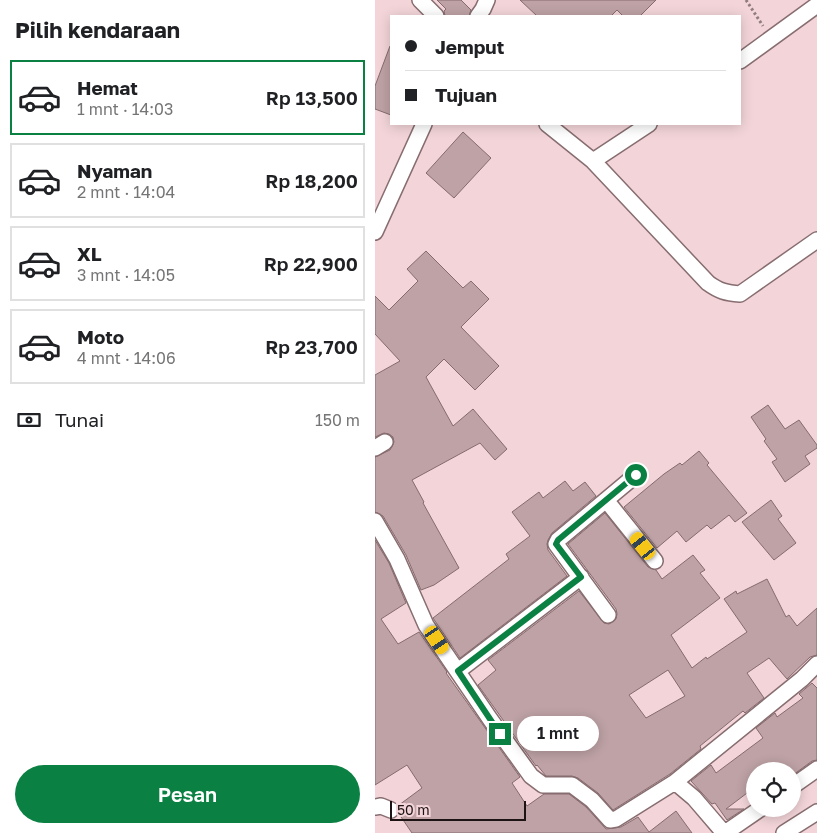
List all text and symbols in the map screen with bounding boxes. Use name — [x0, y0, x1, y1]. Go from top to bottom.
text: Pilih kendaraan — [15, 16, 180, 43]
text: Jemput — [435, 35, 504, 58]
icon: car — [17, 75, 62, 120]
text: Hemat — [77, 76, 138, 99]
text: Tujuan — [435, 83, 497, 106]
text: Rp 13,500 — [266, 86, 358, 109]
text: 1 mnt · 14:03 — [77, 99, 173, 119]
icon: car — [17, 158, 62, 203]
text: Nyaman — [77, 159, 152, 182]
text: Rp 18,200 — [265, 169, 358, 192]
text: 2 mnt · 14:04 — [77, 182, 175, 202]
icon: car — [17, 241, 62, 286]
text: XL — [77, 242, 102, 265]
text: Rp 22,900 — [264, 252, 358, 275]
text: 3 mnt · 14:05 — [77, 265, 175, 285]
icon: car — [17, 324, 62, 369]
text: Moto — [77, 325, 124, 348]
text: Rp 23,700 — [265, 335, 358, 358]
text: 4 mnt · 14:06 — [77, 348, 176, 368]
icon: cash — [15, 406, 43, 434]
text: Tunai — [55, 408, 104, 431]
text: 150 m — [315, 410, 360, 430]
route start — [625, 464, 647, 486]
car — [627, 530, 658, 562]
car — [422, 623, 451, 657]
callout: 1 mnt — [517, 716, 600, 752]
route end — [489, 723, 511, 745]
text: 1 mnt — [537, 723, 579, 743]
map controls — [746, 762, 801, 817]
button: locate — [746, 762, 801, 817]
button: Pesan — [15, 765, 360, 823]
scale bar — [390, 798, 526, 821]
text: 50 m — [397, 801, 430, 818]

